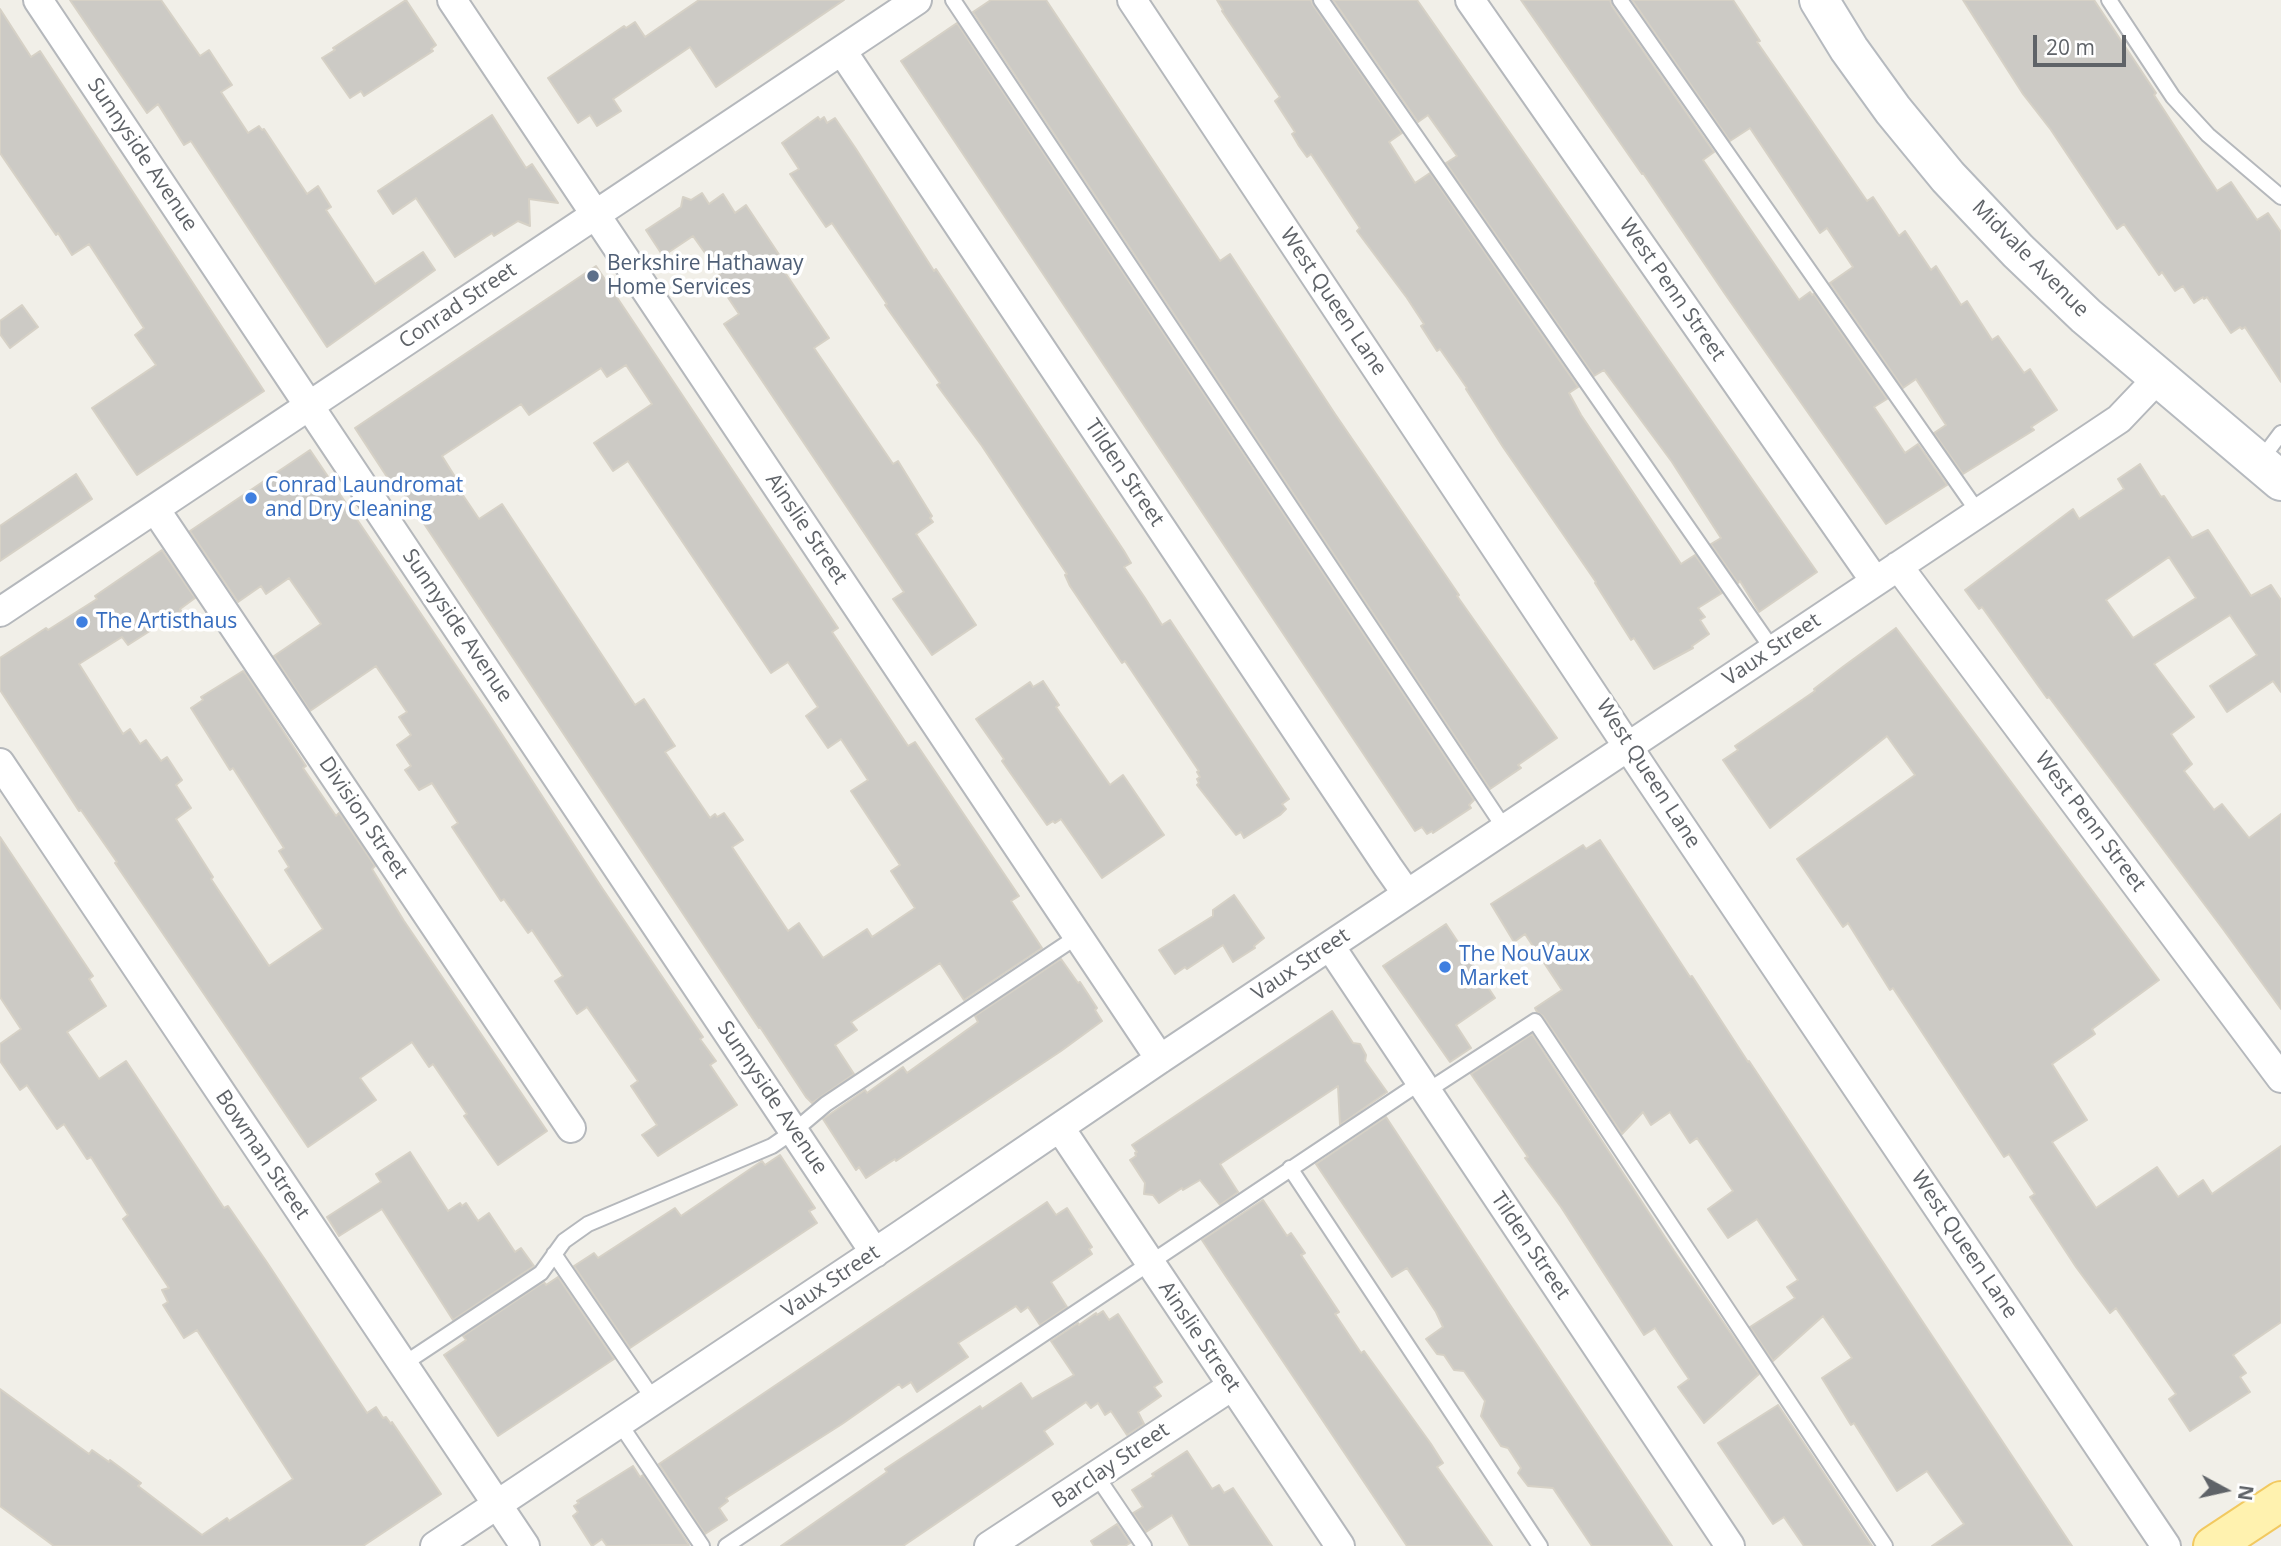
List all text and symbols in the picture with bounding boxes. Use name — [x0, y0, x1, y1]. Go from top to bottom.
scale bar — [2036, 21, 2129, 65]
text: 20 m — [2046, 33, 2095, 61]
street label: Sunnyside Avenue — [81, 74, 203, 236]
street label: Midvale Avenue — [1966, 195, 2094, 323]
street label: West Penn Street — [1613, 214, 1731, 366]
street label: West Queen Lane — [1274, 223, 1392, 381]
place label: Berkshire Hathaway Home Services — [607, 251, 804, 301]
street label: Conrad Street — [395, 258, 521, 354]
marker: Berkshire Hathaway Home Services — [585, 268, 601, 284]
street label: Tilden Street — [1079, 415, 1169, 531]
street label: Ainslie Street — [760, 469, 852, 589]
place label: Conrad Laundromat and Dry Cleaning — [265, 473, 463, 523]
marker: Conrad Laundromat and Dry Cleaning — [243, 490, 259, 506]
street label: Sunnyside Avenue — [396, 545, 518, 707]
street label: Vaux Street — [1718, 608, 1826, 692]
place label: The Artisthaus — [96, 609, 237, 635]
marker: The Artisthaus — [74, 614, 90, 630]
street label: West Queen Lane — [1590, 695, 1706, 853]
street label: West Penn Street — [2029, 747, 2151, 897]
street label: Division Street — [313, 752, 413, 884]
street label: Vaux Street — [1247, 923, 1355, 1007]
place label: The NouVaux Market — [1459, 942, 1590, 992]
marker: The NouVaux Market — [1437, 959, 1453, 975]
street label: Sunnyside Avenue — [711, 1017, 833, 1179]
street label: Bowman Street — [209, 1086, 315, 1224]
street label: West Queen Lane — [1905, 1166, 2023, 1324]
street label: Tilden Street — [1485, 1188, 1575, 1304]
street label: Vaux Street — [777, 1240, 885, 1324]
street label: Ainslie Street — [1153, 1277, 1245, 1397]
street label: Barclay Street — [1048, 1418, 1174, 1514]
north arrow — [2190, 1455, 2260, 1525]
text: N — [2232, 1483, 2260, 1502]

